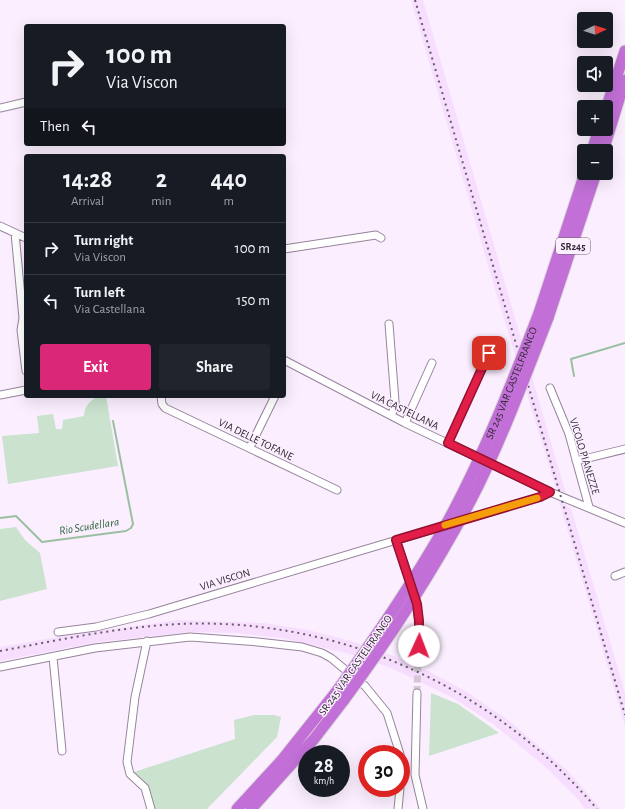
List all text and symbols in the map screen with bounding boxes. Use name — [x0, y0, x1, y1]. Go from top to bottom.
north arrow — [577, 12, 613, 48]
map controls — [577, 12, 613, 180]
icon: right — [40, 40, 92, 92]
text: 100 m — [106, 41, 172, 69]
button: sound — [577, 56, 613, 92]
text: Via Viscon — [106, 74, 178, 92]
button: + — [577, 100, 613, 136]
icon: left — [78, 116, 100, 138]
text: Then — [40, 119, 70, 134]
button: − — [577, 144, 613, 180]
text: 14:28 — [63, 168, 112, 192]
text: 2 — [156, 168, 167, 192]
text: 440 — [210, 168, 247, 192]
text: Arrival — [71, 195, 104, 208]
text: min — [151, 195, 171, 208]
text: m — [224, 195, 234, 208]
text: Turn right — [74, 233, 133, 248]
icon: right — [40, 238, 62, 260]
road number: SR245 — [556, 238, 590, 254]
text: 100 m — [235, 241, 270, 256]
text: Via Viscon — [74, 251, 126, 264]
text: Turn left — [74, 285, 125, 300]
icon: left — [40, 290, 62, 312]
text: 150 m — [236, 293, 270, 308]
text: Via Castellana — [74, 303, 145, 316]
street label: SR 245 VAR CASTELFRANCO — [484, 325, 539, 441]
pin — [472, 336, 506, 370]
icon: arrive — [478, 342, 500, 364]
button: Exit — [40, 344, 151, 390]
button: Share — [159, 344, 270, 390]
street label: VIA CASTELLANA — [369, 389, 441, 432]
street label: VIA DELLE TOFANE — [217, 417, 295, 463]
street label: VICOLO PIANEZZE — [568, 417, 602, 496]
water label: Rio Scudellara — [58, 515, 120, 537]
street label: VIA VISCON — [199, 567, 252, 592]
street label: SR 245 VAR CASTELFRANCO — [317, 613, 394, 717]
position arrow — [398, 625, 440, 667]
speed limit sign: 30 — [358, 745, 410, 797]
text: 28 — [314, 756, 334, 776]
text: km/h — [314, 776, 334, 786]

